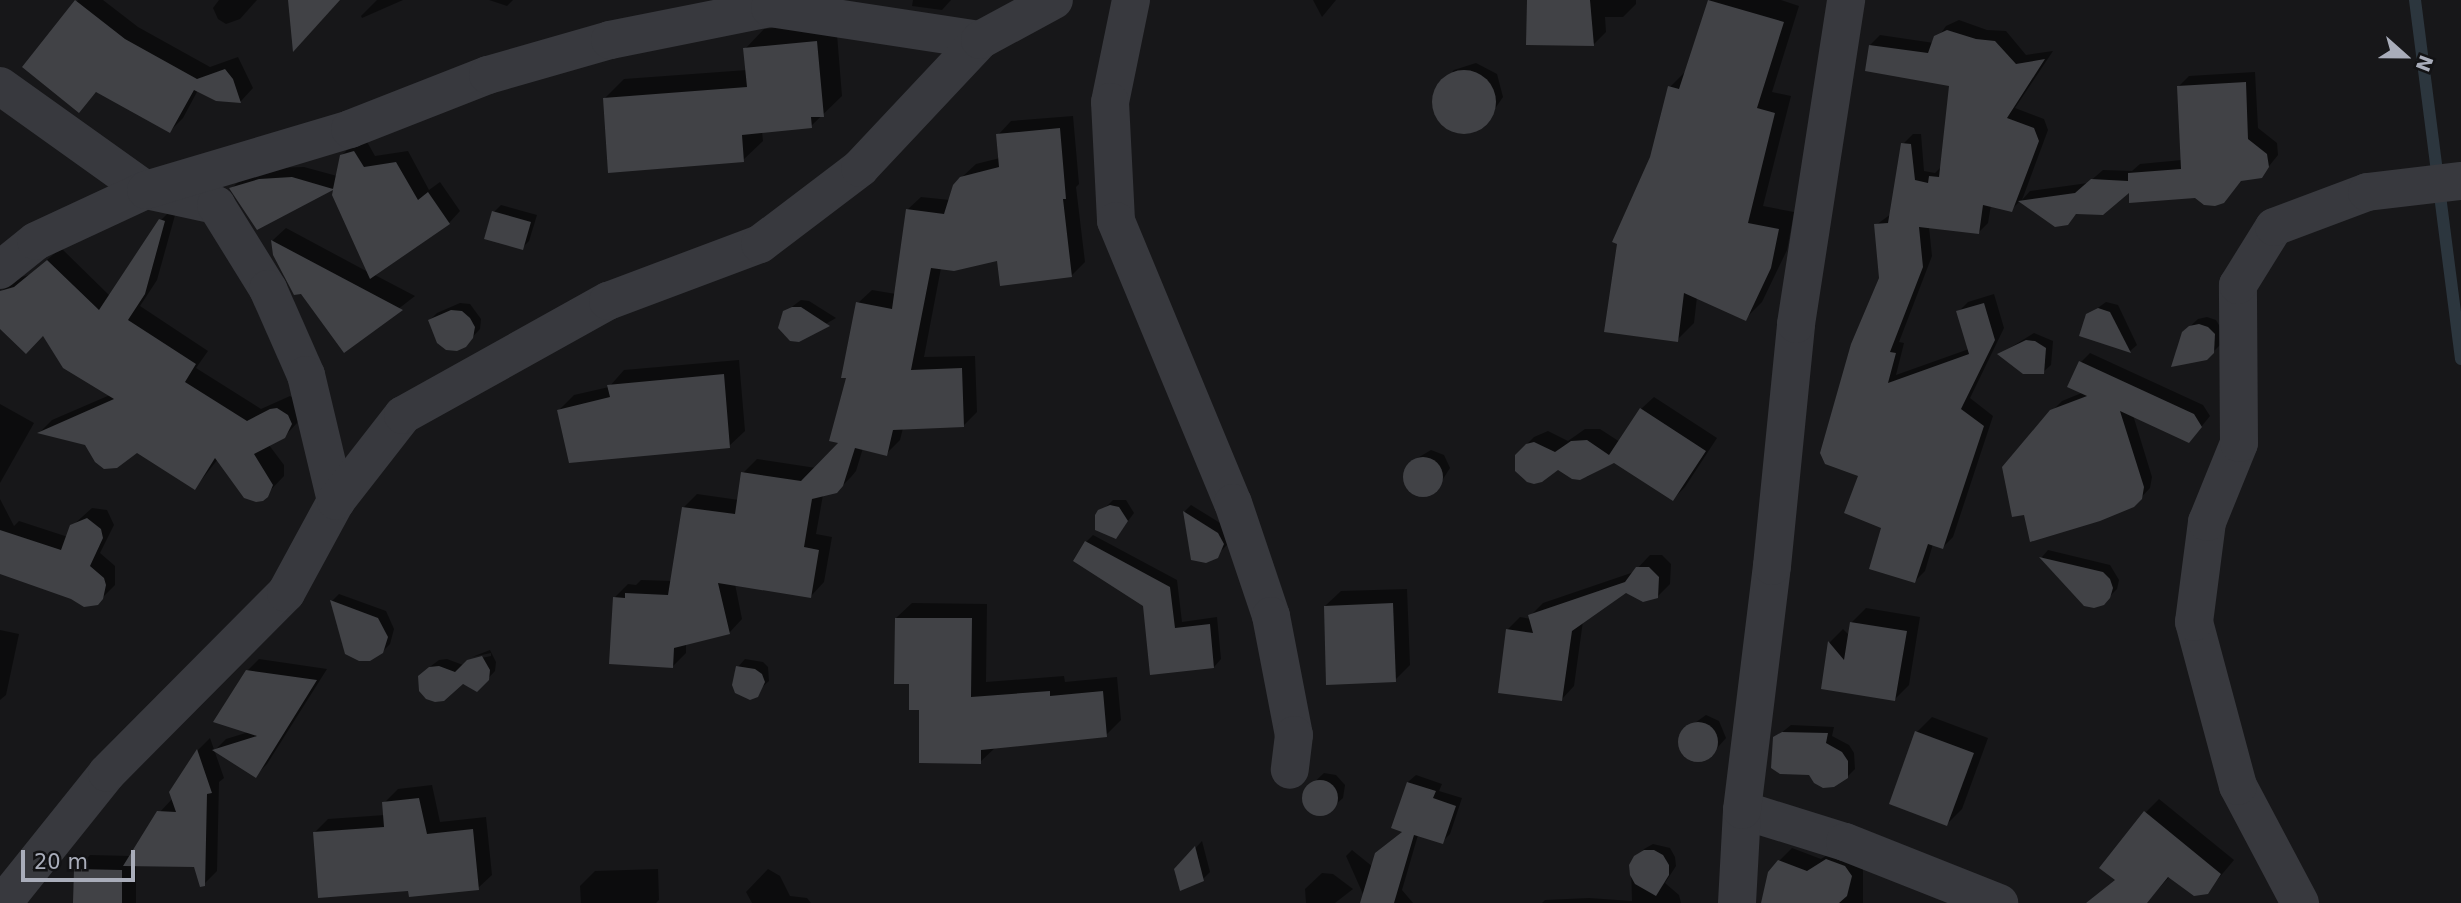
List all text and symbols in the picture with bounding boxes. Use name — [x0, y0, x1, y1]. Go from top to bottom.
north arrow — [2370, 21, 2440, 91]
text: N — [2411, 52, 2438, 75]
scale bar — [24, 836, 138, 880]
text: 20 m — [34, 850, 88, 874]

